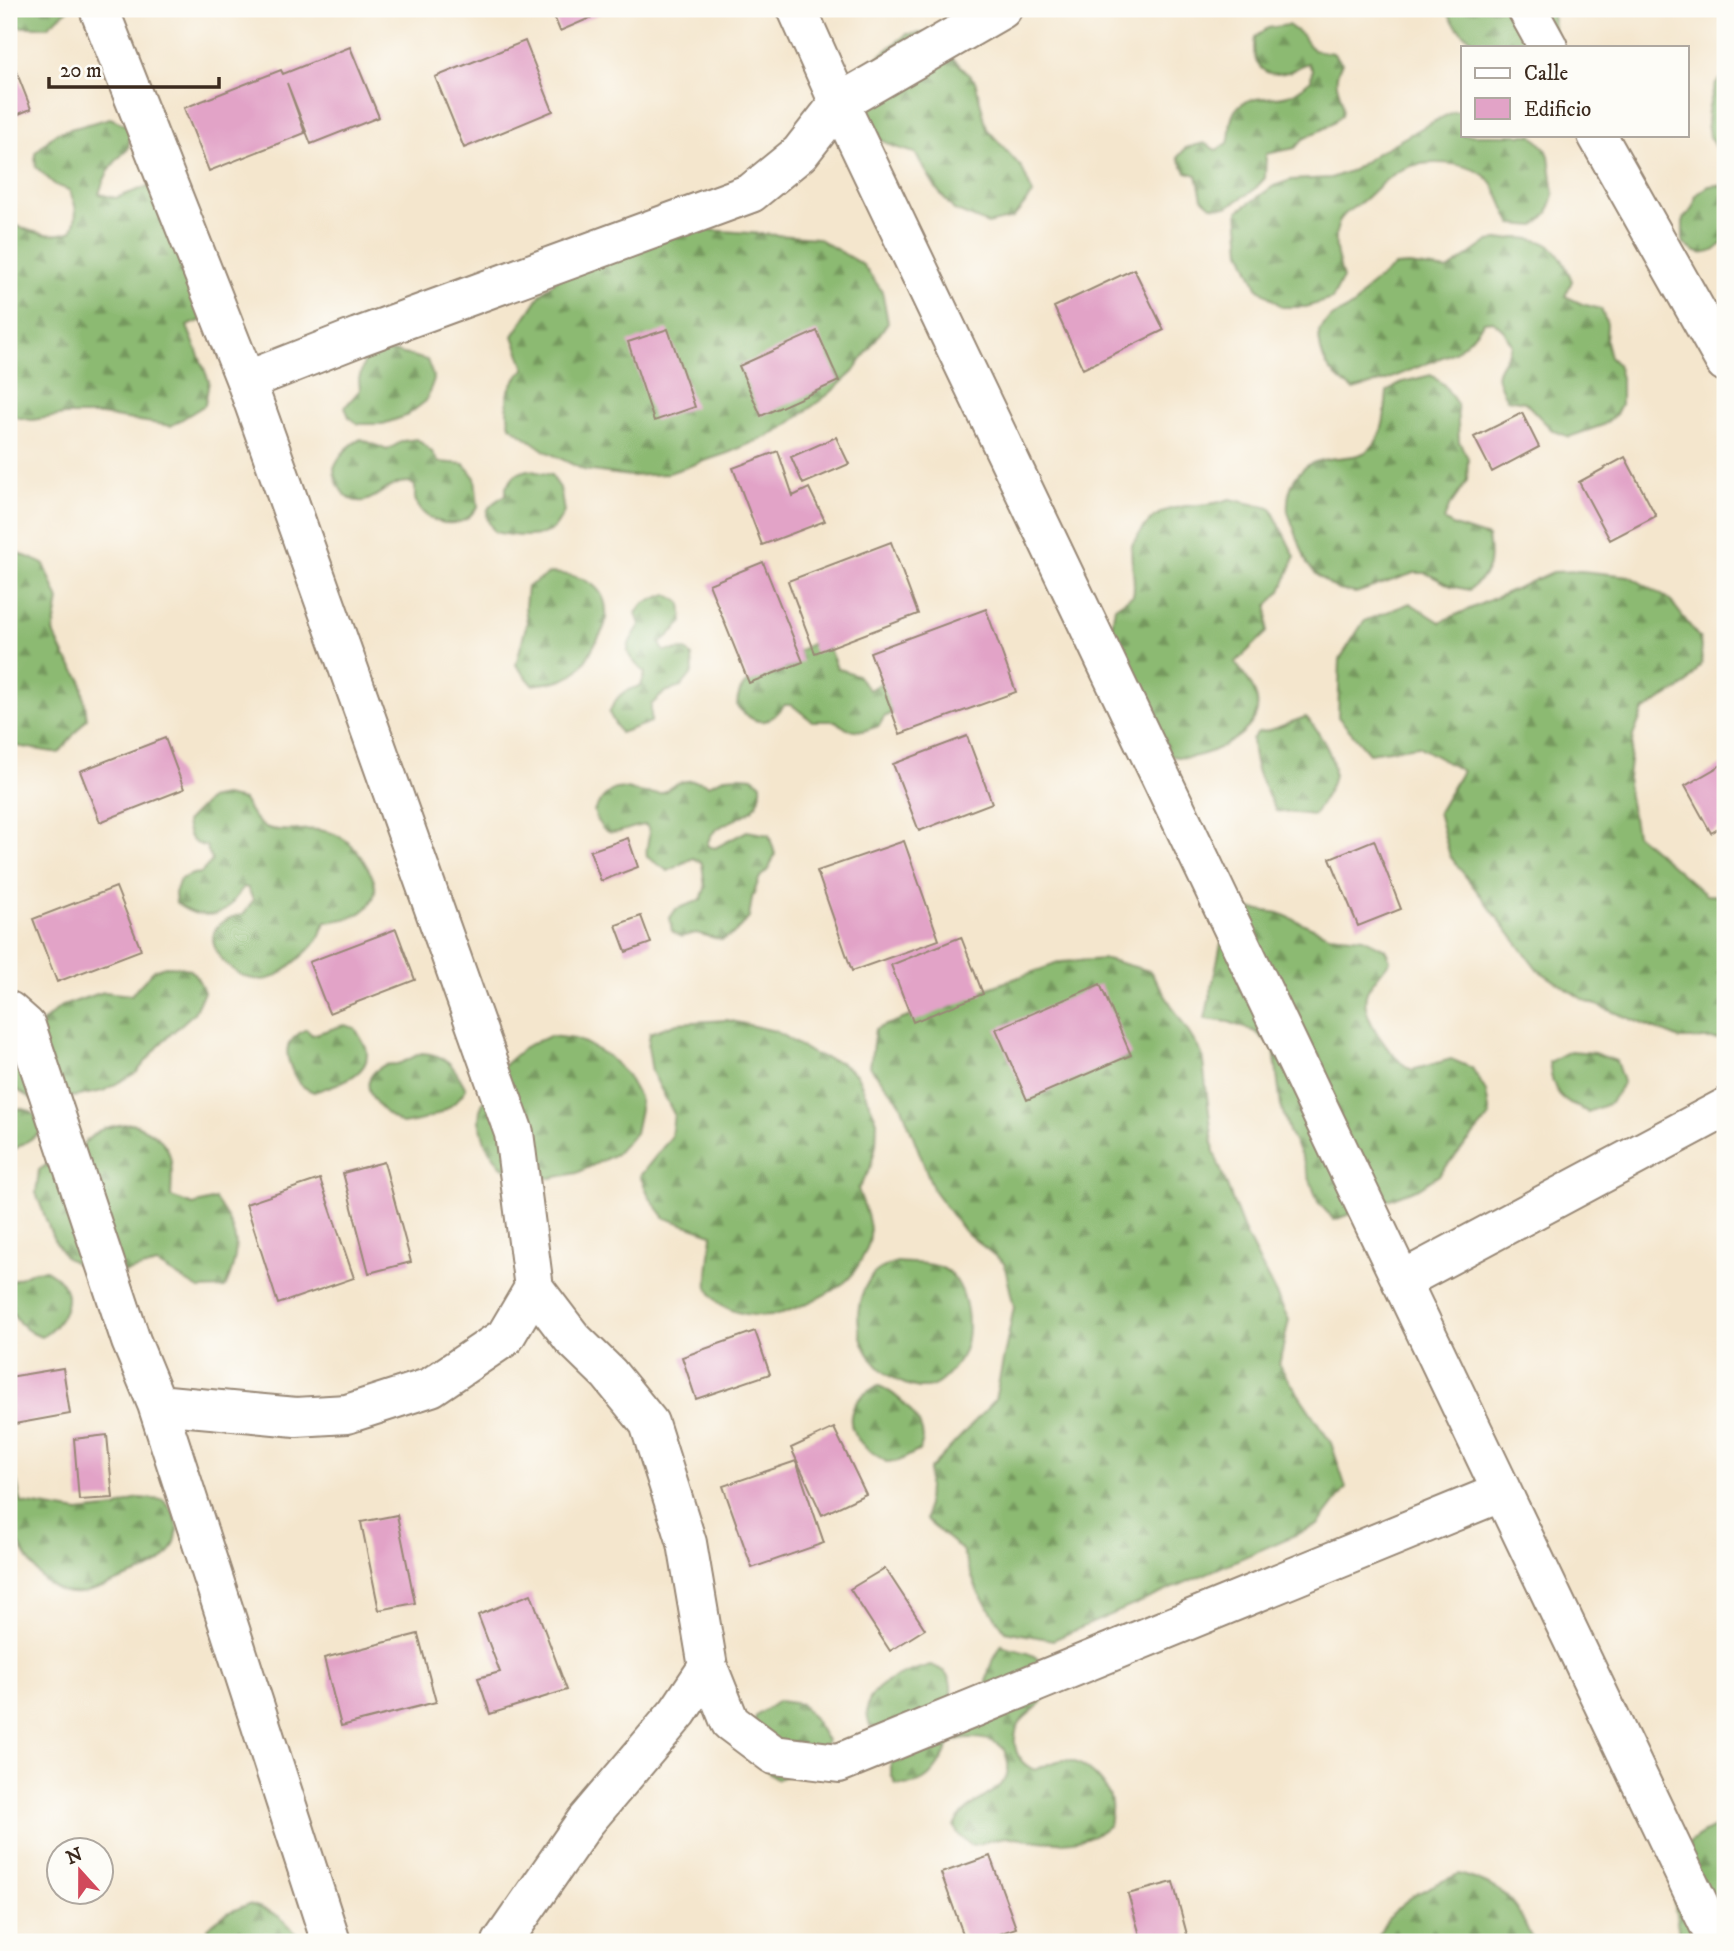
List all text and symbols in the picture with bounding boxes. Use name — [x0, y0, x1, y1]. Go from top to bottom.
scale bar — [49, 46, 219, 90]
legend — [1461, 46, 1688, 136]
text: 20 m — [60, 58, 102, 84]
text: Calle — [1524, 61, 1568, 87]
text: Edificio — [1524, 97, 1591, 123]
north arrow — [46, 1836, 116, 1906]
text: N — [63, 1843, 86, 1870]

